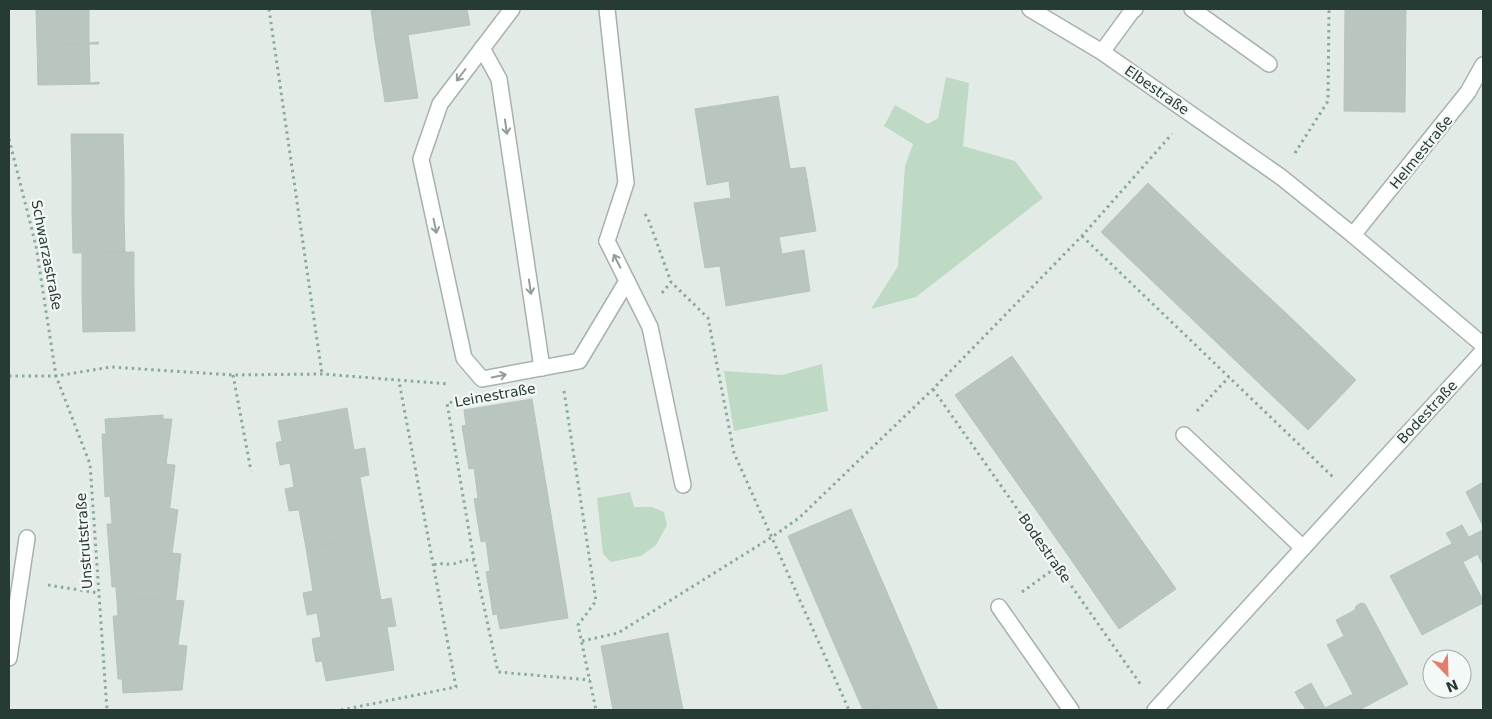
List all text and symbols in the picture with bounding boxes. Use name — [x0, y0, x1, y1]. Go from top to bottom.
street label: Elbestraße — [1122, 62, 1192, 118]
one-way arrow — [456, 68, 466, 82]
street label: Helmestraße — [1387, 112, 1455, 192]
one-way arrow — [501, 118, 511, 134]
street label: Schwarzastraße — [28, 199, 66, 311]
one-way arrow — [431, 218, 440, 234]
one-way arrow — [612, 254, 621, 269]
one-way arrow — [525, 279, 535, 295]
one-way arrow — [490, 371, 506, 380]
street label: Bodestraße — [1394, 377, 1460, 447]
street label: Leinestraße — [453, 380, 537, 410]
street label: Unstrutstraße — [73, 492, 95, 590]
street label: Bodestraße — [1015, 511, 1075, 585]
north arrow — [1422, 649, 1472, 699]
text: N — [1444, 676, 1461, 696]

